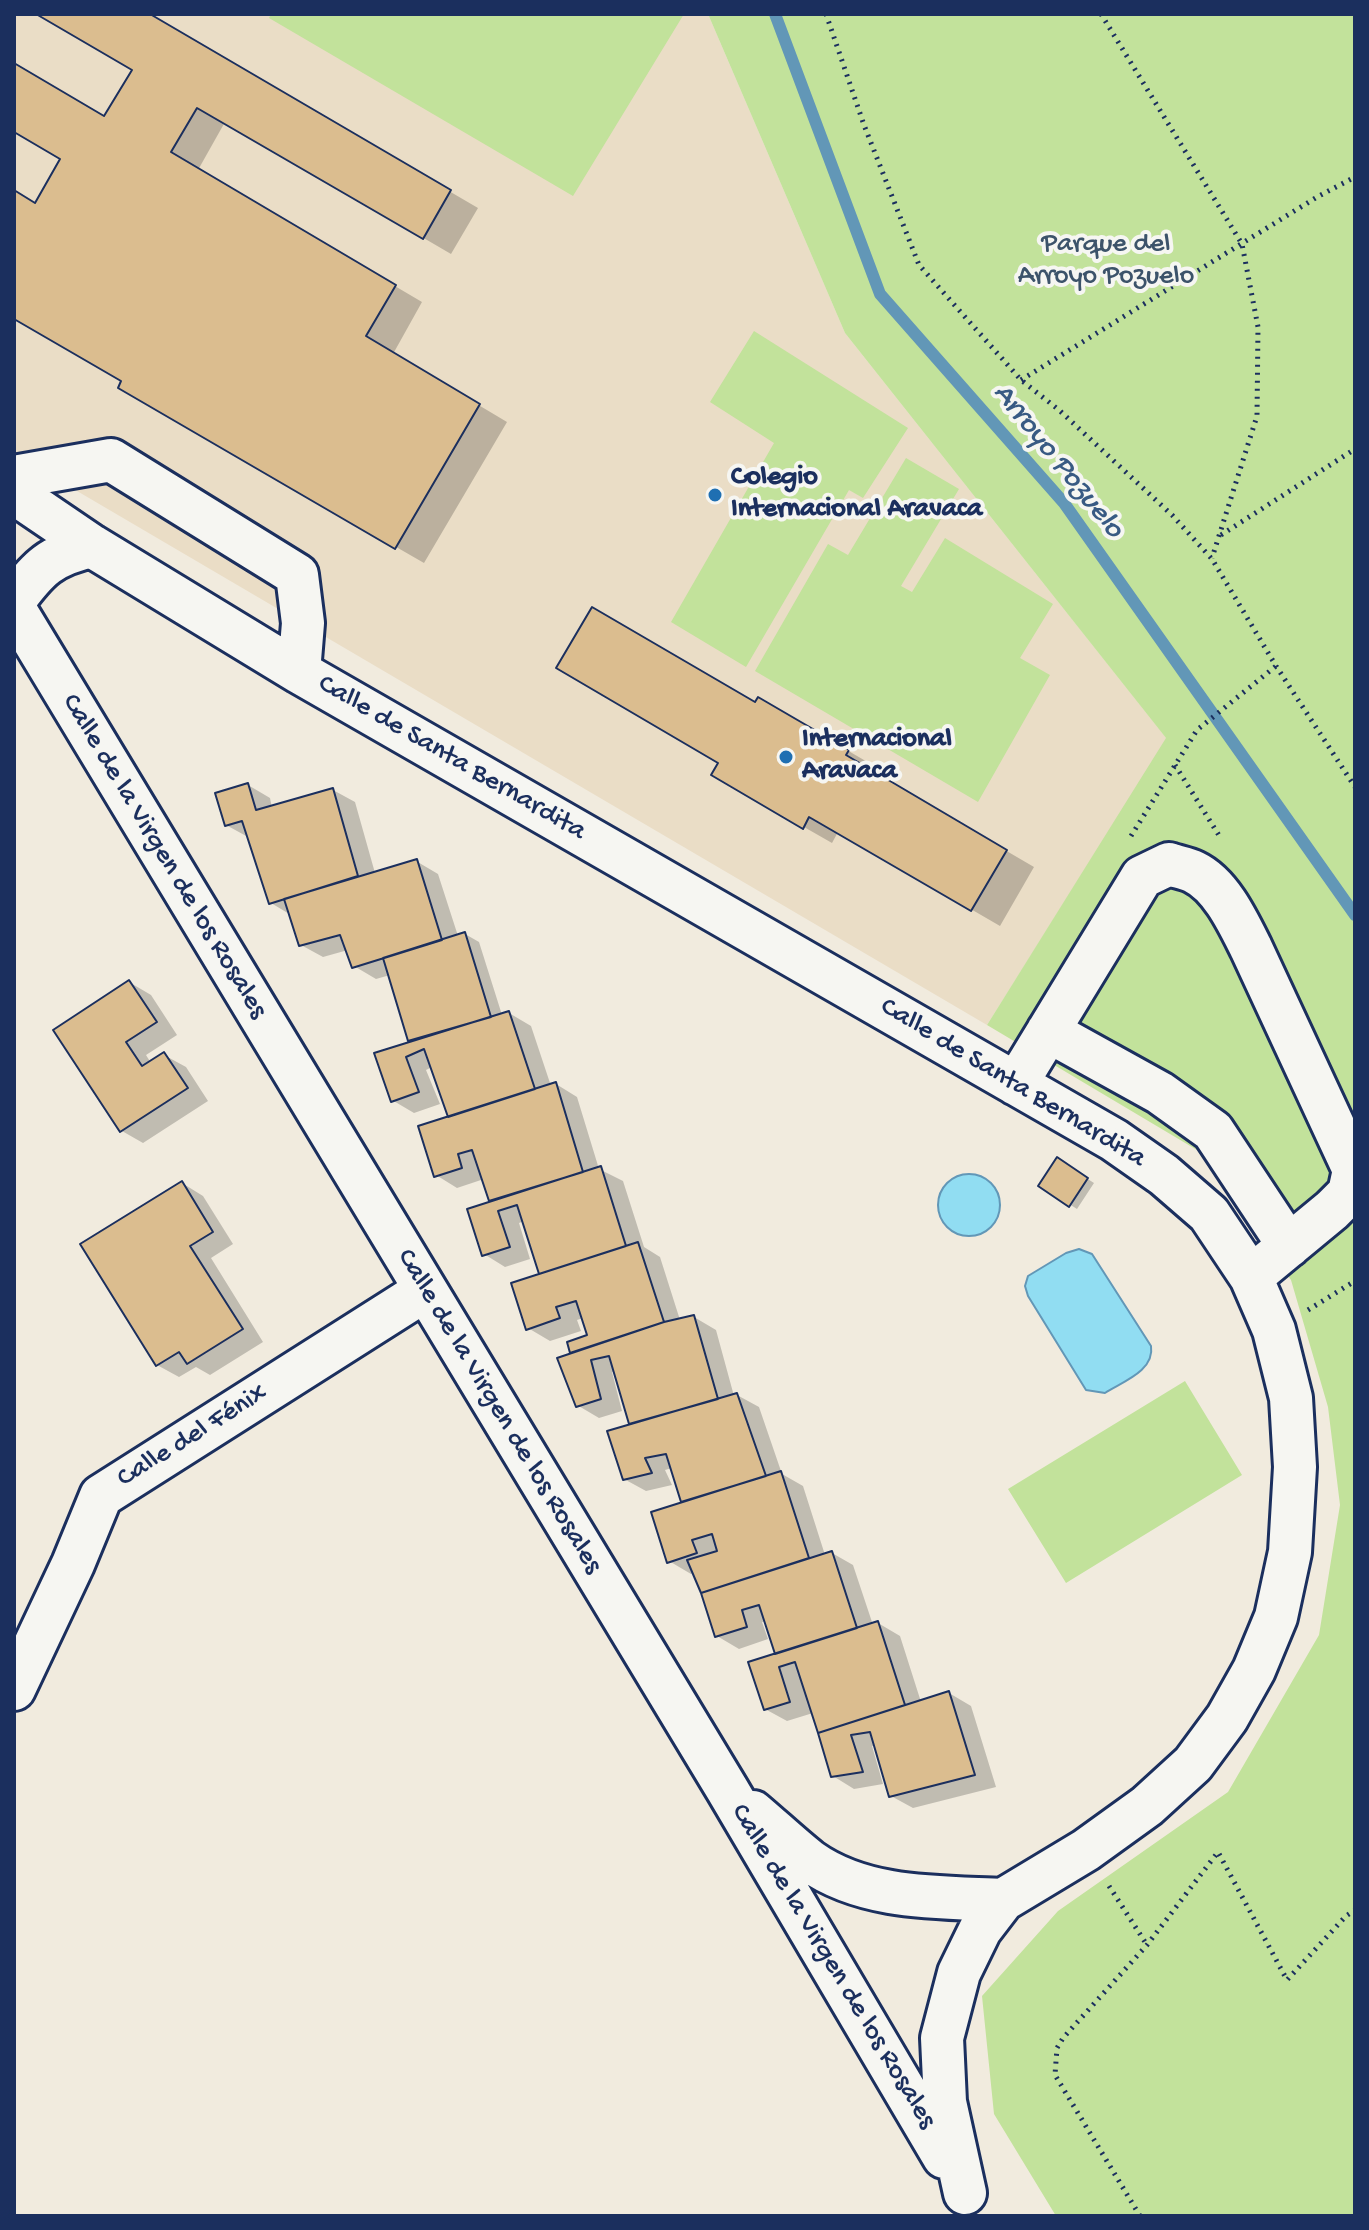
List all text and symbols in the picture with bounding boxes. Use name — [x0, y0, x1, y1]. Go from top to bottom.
park label: Parque del Arroyo Pozuelo — [1018, 229, 1194, 295]
water label: Arroyo Pozuelo — [984, 377, 1130, 547]
place label: Colegio Internacional Aravaca — [731, 462, 982, 528]
marker: Colegio Internacional Aravaca — [706, 486, 724, 504]
street label: Calle de Santa Bernardita — [311, 668, 591, 850]
street label: Calle de la Virgen de los Rosales — [53, 689, 273, 1025]
place label: Internacional Aravaca — [802, 724, 952, 790]
marker: Internacional Aravaca — [777, 748, 795, 766]
street label: Calle de Santa Bernardita — [873, 991, 1151, 1177]
street label: Calle de la Virgen de los Rosales — [388, 1244, 608, 1580]
street label: Calle del Fénix — [112, 1378, 274, 1496]
street label: Calle de la Virgen de los Rosales — [722, 1799, 942, 2135]

